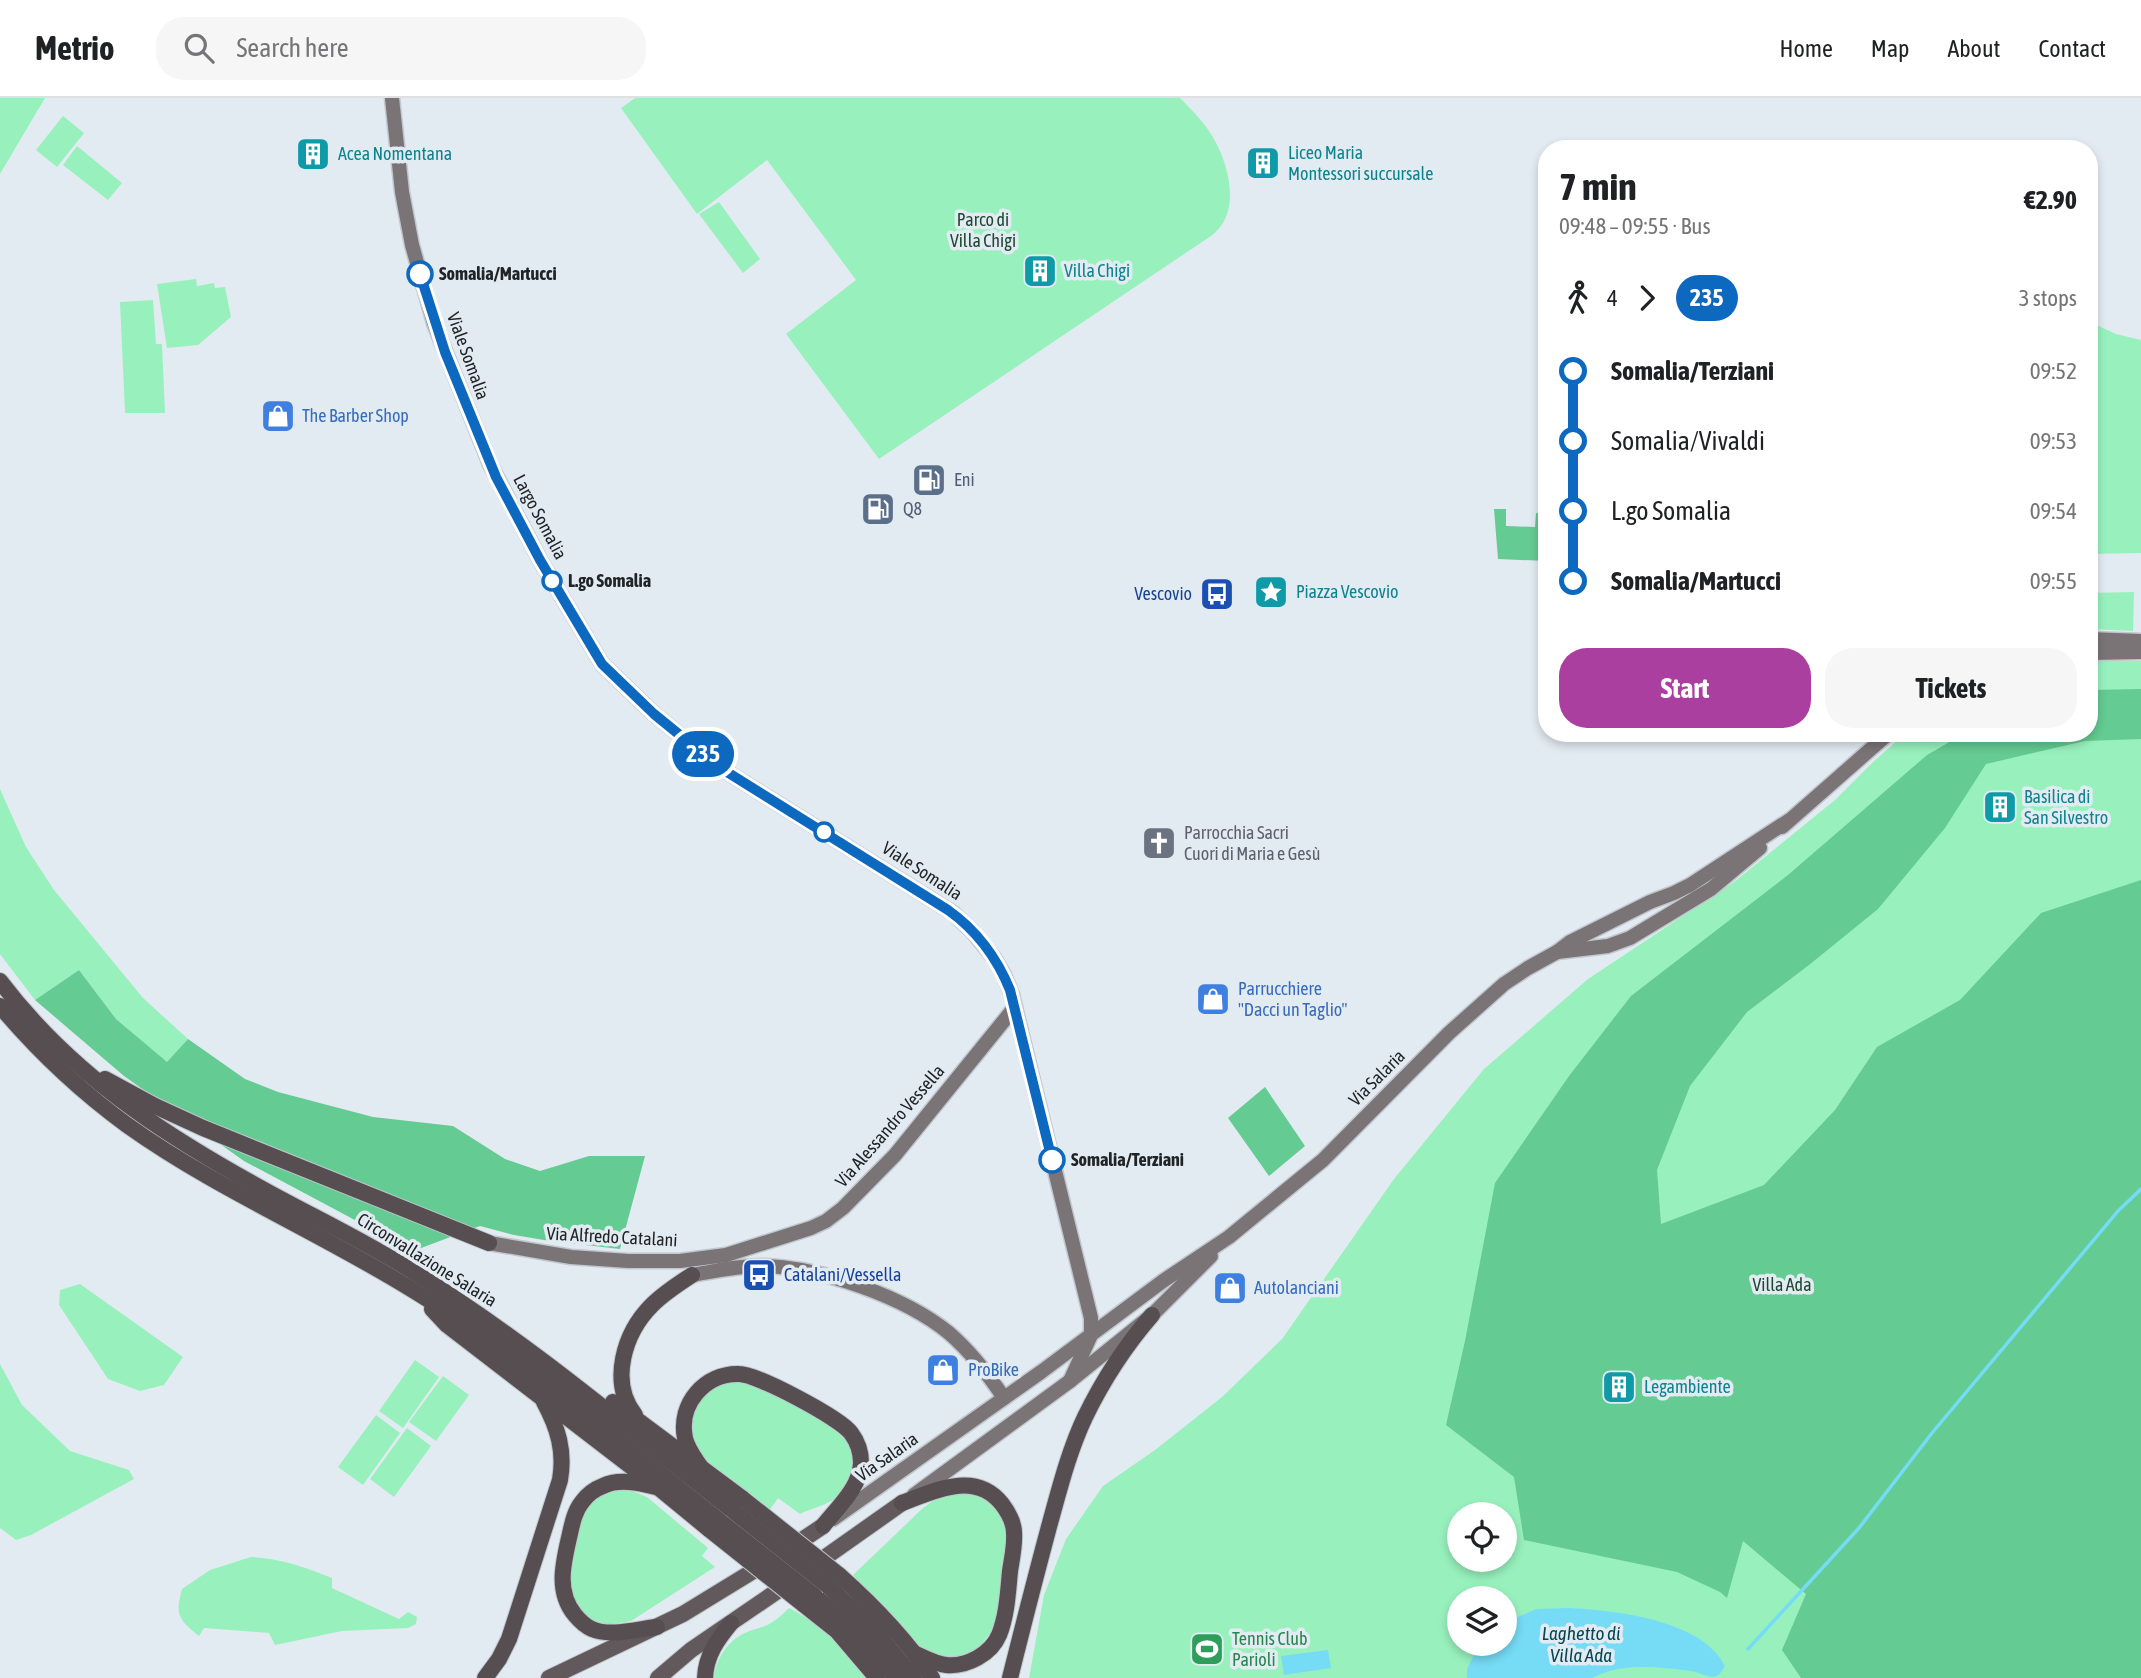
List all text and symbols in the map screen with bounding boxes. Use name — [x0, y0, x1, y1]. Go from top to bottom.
search box — [156, 17, 646, 80]
text: Metrio — [35, 29, 114, 67]
icon: search — [180, 29, 218, 67]
text: Search here — [236, 33, 349, 63]
text: Home — [1779, 35, 1833, 62]
text: Map — [1871, 35, 1909, 62]
text: About — [1947, 35, 2000, 62]
text: Contact — [2038, 35, 2106, 62]
building icon: Acea Nomentana — [294, 135, 332, 173]
place label: Liceo Maria Montessori succursale — [1288, 142, 1433, 184]
place label: Acea Nomentana — [338, 143, 452, 164]
building icon: Liceo Maria Montessori succursale — [1244, 144, 1282, 182]
text: 7 min — [1559, 165, 1637, 208]
text: €2.90 — [2024, 185, 2077, 215]
park label: Parco di Villa Chigi — [950, 209, 1016, 251]
text: 09:48 – 09:55 · Bus — [1559, 213, 1711, 239]
building icon: Villa Chigi — [1021, 252, 1059, 290]
place label: Villa Chigi — [1064, 260, 1130, 281]
marker: Somalia/Martucci — [407, 261, 433, 287]
place label: Somalia/Martucci — [439, 263, 557, 284]
icon: walk — [1559, 279, 1597, 317]
icon: forward — [1628, 279, 1666, 317]
text: 235 — [1690, 284, 1724, 311]
text: 4 — [1607, 285, 1618, 311]
text: 3 stops — [2019, 285, 2077, 311]
street label: Viale Somalia — [443, 309, 494, 402]
text: Somalia/Terziani — [1611, 356, 1774, 386]
text: 09:52 — [2030, 358, 2077, 384]
shop icon: The Barber Shop — [259, 397, 297, 435]
place label: The Barber Shop — [302, 405, 409, 426]
text: Somalia/Vivaldi — [1611, 426, 1765, 456]
text: 09:53 — [2030, 428, 2077, 454]
fuel station icon: Eni — [910, 461, 948, 499]
place label: Eni — [954, 469, 975, 490]
street label: Largo Somalia — [509, 471, 572, 563]
fuel station icon: Q8 — [859, 490, 897, 528]
text: L.go Somalia — [1611, 496, 1731, 526]
place label: Q8 — [903, 498, 922, 519]
text: 09:54 — [2030, 498, 2077, 524]
text: Somalia/Martucci — [1611, 566, 1781, 596]
text: 09:55 — [2030, 568, 2077, 594]
place label: L.go Somalia — [568, 570, 651, 591]
marker: L.go Somalia — [542, 571, 562, 591]
place icon: Piazza Vescovio — [1252, 573, 1290, 611]
bus stop icon: Vescovio — [1198, 575, 1236, 613]
place label: Piazza Vescovio — [1296, 581, 1399, 602]
place label: Vescovio — [1134, 583, 1192, 604]
button: Start — [1559, 648, 1811, 728]
button: Tickets — [1825, 648, 2077, 728]
line badge: 235 — [663, 731, 743, 777]
text: 235 — [686, 740, 720, 767]
place label: Basilica di San Silvestro — [2024, 786, 2108, 828]
building icon: Basilica di San Silvestro — [1981, 788, 2019, 826]
unlabelled marker — [814, 822, 834, 842]
place label: Parrocchia Sacri Cuori di Maria e Gesù — [1184, 822, 1320, 864]
church icon: Parrocchia Sacri Cuori di Maria e Gesù — [1140, 824, 1178, 862]
street label: Viale Somalia — [878, 837, 966, 904]
place label: Parrucchiere "Dacci un Taglio" — [1238, 978, 1348, 1020]
shop icon: Parrucchiere "Dacci un Taglio" — [1194, 980, 1232, 1018]
street label: Via Salaria — [1344, 1045, 1409, 1110]
street label: Via Alessandro Vessella — [831, 1060, 948, 1191]
marker: Somalia/Terziani — [1039, 1147, 1065, 1173]
place label: Somalia/Terziani — [1071, 1149, 1184, 1170]
street label: Circonvallazione Salaria — [354, 1208, 501, 1311]
street label: Via Alfredo Catalani — [546, 1223, 678, 1250]
bus stop icon: Catalani/Vessella — [740, 1256, 778, 1294]
place label: Catalani/Vessella — [784, 1264, 901, 1285]
shop icon: Autolanciani — [1211, 1269, 1249, 1307]
park label: Villa Ada — [1752, 1274, 1812, 1295]
place label: Autolanciani — [1254, 1277, 1339, 1298]
shop icon: ProBike — [924, 1351, 962, 1389]
place label: ProBike — [968, 1359, 1019, 1380]
building icon: Legambiente — [1600, 1368, 1638, 1406]
place label: Legambiente — [1644, 1376, 1731, 1397]
street label: Via Salaria — [852, 1428, 922, 1485]
map controls — [1447, 1502, 1517, 1656]
button: locate — [1447, 1502, 1517, 1572]
button: layers — [1447, 1586, 1517, 1656]
water label: Laghetto di Villa Ada — [1542, 1622, 1620, 1666]
place label: Tennis Club Parioli — [1232, 1628, 1308, 1670]
sports icon: Tennis Club Parioli — [1188, 1630, 1226, 1668]

